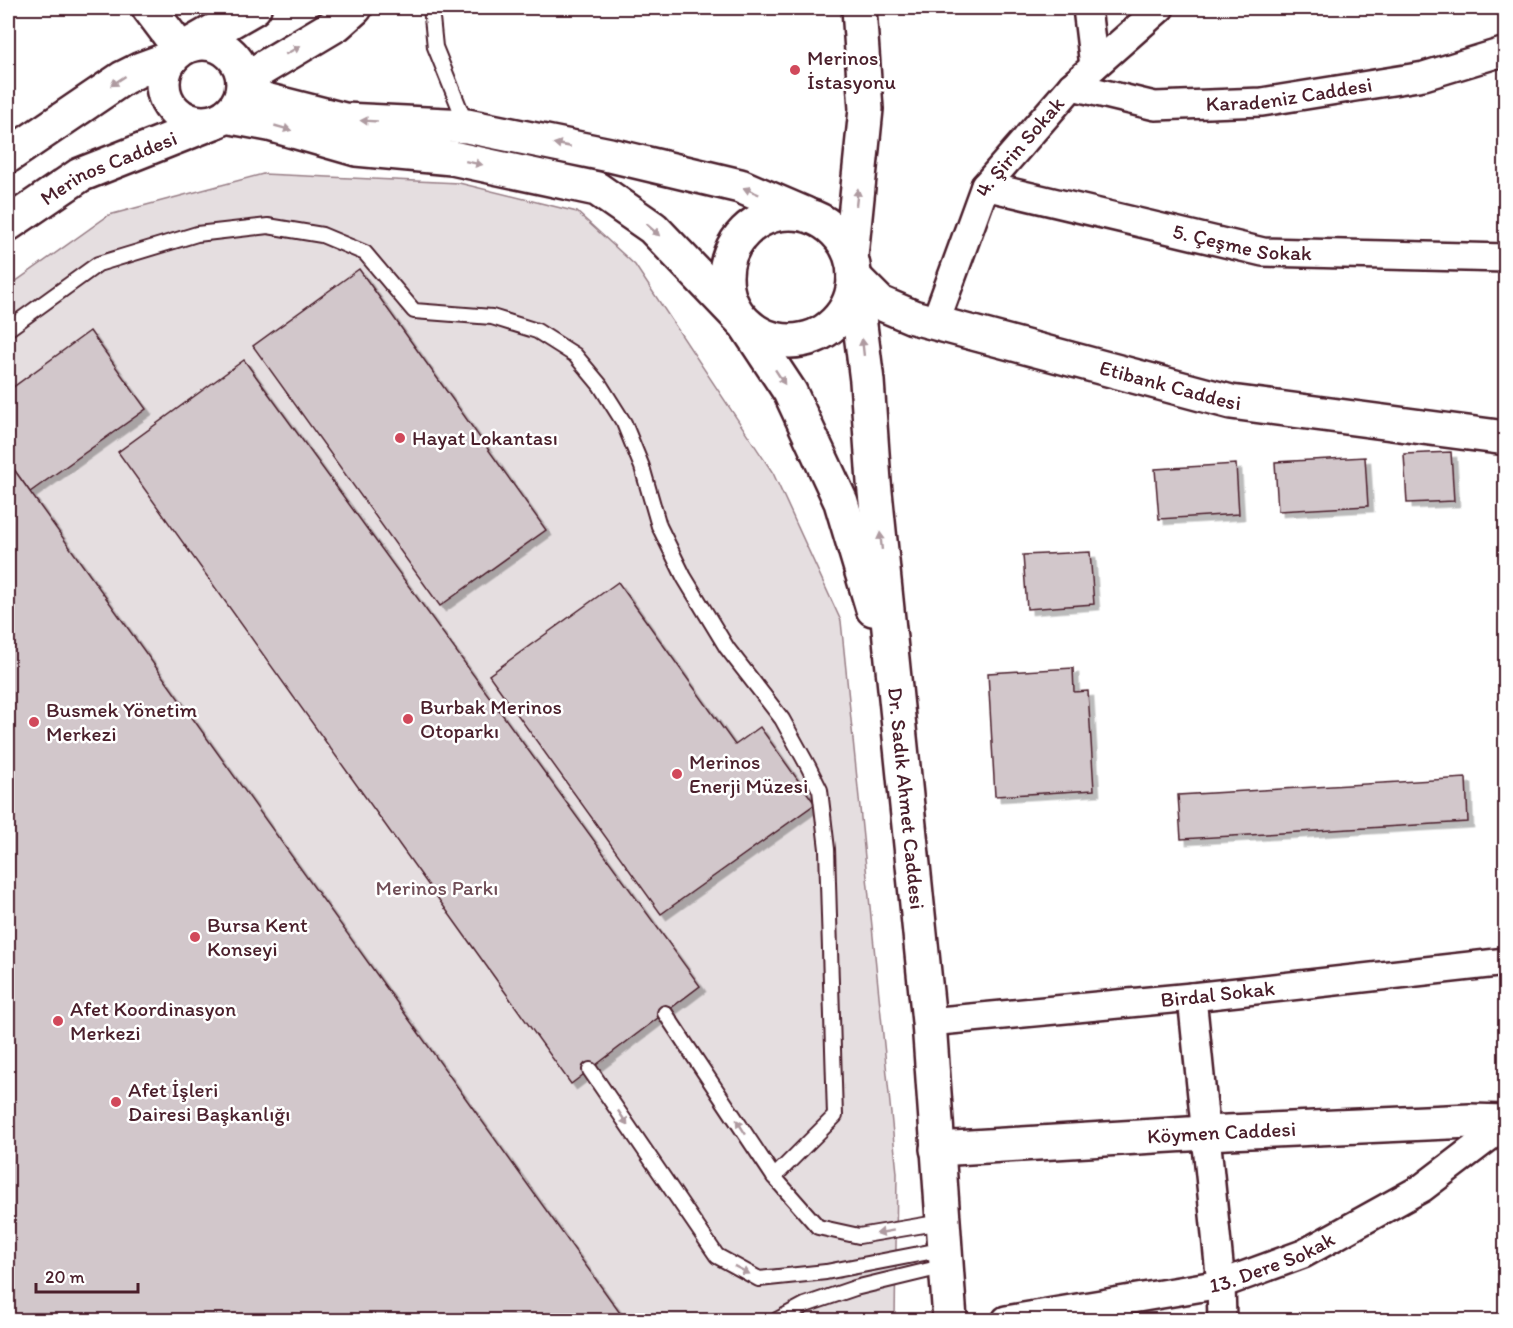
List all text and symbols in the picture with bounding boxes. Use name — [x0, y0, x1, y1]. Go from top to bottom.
one-way arrow — [285, 44, 301, 55]
place label: Merinos İstasyonu — [807, 45, 896, 94]
marker: Merinos İstasyonu — [788, 63, 802, 77]
street label: Karadeniz Caddesi — [1205, 72, 1374, 116]
one-way arrow — [110, 76, 126, 87]
street label: 4. Şirin Sokak — [969, 91, 1069, 200]
one-way arrow — [359, 116, 378, 125]
one-way arrow — [274, 124, 292, 133]
street label: Merinos Caddesi — [35, 125, 180, 210]
one-way arrow — [552, 140, 571, 149]
one-way arrow — [465, 159, 484, 168]
one-way arrow — [742, 186, 760, 195]
one-way arrow — [852, 188, 862, 207]
street label: 5. Çeşme Sokak — [1170, 218, 1312, 265]
one-way arrow — [645, 223, 661, 236]
one-way arrow — [858, 337, 868, 356]
street label: Etibank Caddesi — [1097, 354, 1243, 415]
one-way arrow — [774, 368, 786, 384]
place label: Hayat Lokantası — [412, 425, 558, 450]
marker: Hayat Lokantası — [393, 431, 407, 445]
one-way arrow — [876, 532, 885, 551]
street label: Dr. Sadık Ahmet Caddesi — [883, 686, 930, 911]
place label: Burbak Merinos Otoparkı — [420, 694, 562, 743]
place label: Busmek Yönetim Merkezi — [46, 697, 198, 746]
marker: Burbak Merinos Otoparkı — [401, 712, 415, 726]
marker: Busmek Yönetim Merkezi — [27, 715, 41, 729]
place label: Merinos Enerji Müzesi — [689, 749, 808, 798]
marker: Merinos Enerji Müzesi — [670, 767, 684, 781]
park label: Merinos Parkı — [376, 875, 498, 900]
place label: Bursa Kent Konseyi — [207, 912, 308, 961]
marker: Bursa Kent Konseyi — [188, 930, 202, 944]
street label: Birdal Sokak — [1159, 975, 1276, 1012]
place label: Afet Koordinasyon Merkezi — [70, 996, 236, 1045]
marker: Afet Koordinasyon Merkezi — [51, 1014, 65, 1028]
place label: Afet İşleri Dairesi Başkanlığı — [128, 1077, 290, 1126]
marker: Afet İşleri Dairesi Başkanlığı — [109, 1095, 123, 1109]
one-way arrow — [617, 1110, 629, 1126]
street label: Köymen Caddesi — [1146, 1116, 1297, 1148]
one-way arrow — [735, 1119, 746, 1135]
street label: 13. Dere Sokak — [1207, 1226, 1339, 1298]
one-way arrow — [875, 1228, 894, 1237]
scale bar — [36, 1256, 138, 1294]
one-way arrow — [733, 1265, 750, 1274]
text: 20 m — [45, 1266, 85, 1288]

